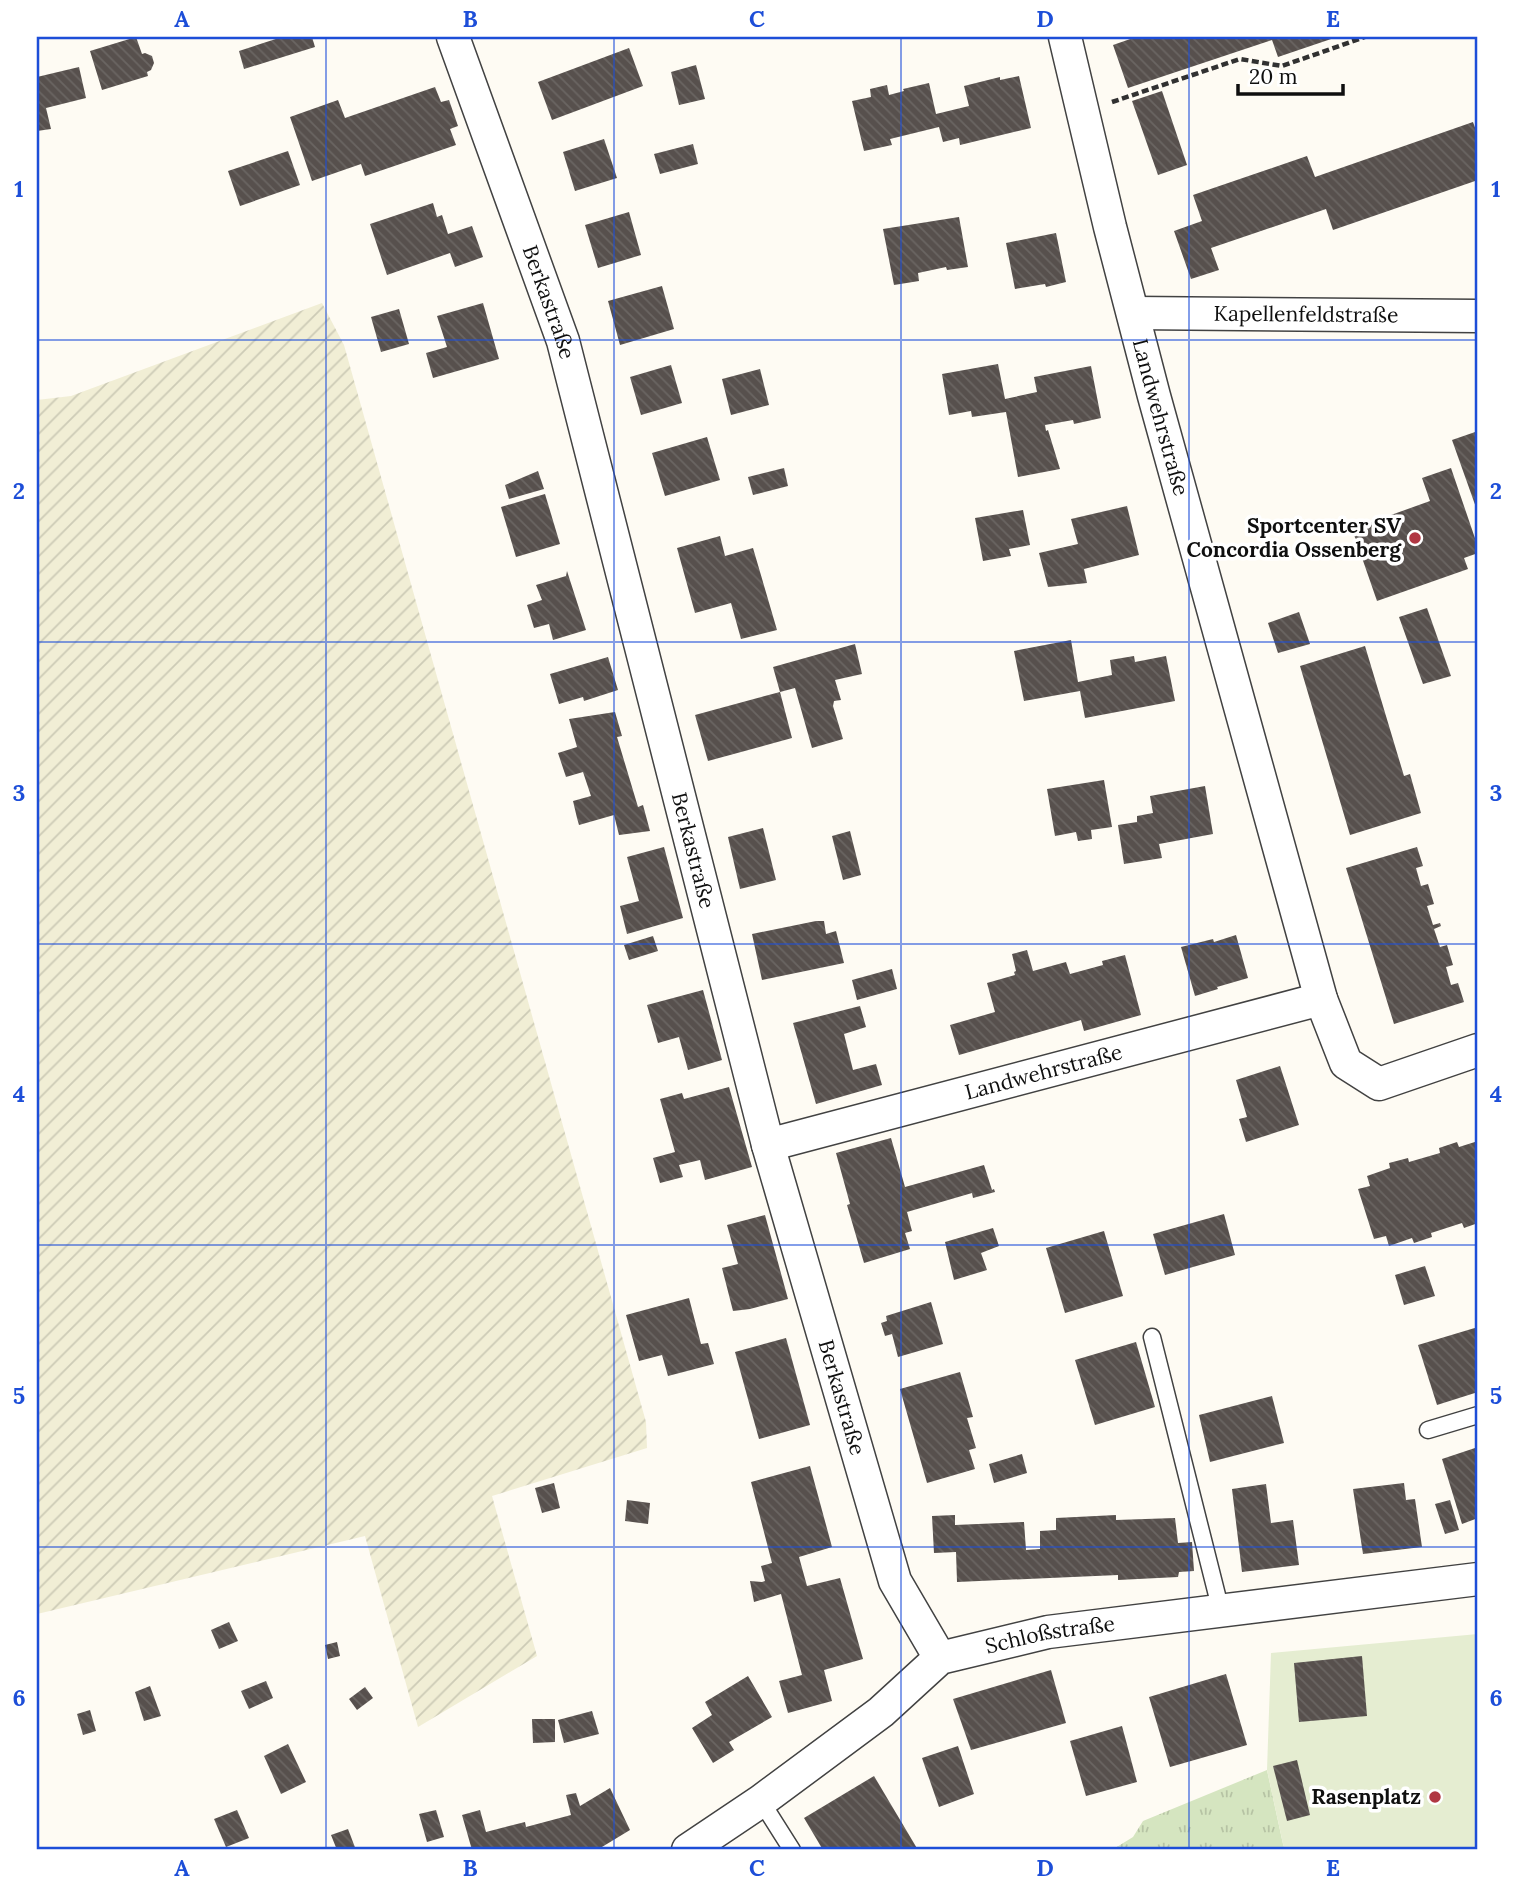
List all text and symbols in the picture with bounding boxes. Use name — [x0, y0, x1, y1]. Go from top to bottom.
text: A — [174, 4, 190, 33]
text: B — [462, 4, 478, 33]
text: C — [749, 4, 765, 33]
text: D — [1036, 4, 1054, 33]
text: E — [1326, 4, 1340, 33]
scale bar — [1238, 52, 1344, 96]
text: 20 m — [1249, 63, 1298, 90]
text: 1 — [14, 174, 24, 203]
text: 1 — [1491, 174, 1501, 203]
street label: Berkastraße — [516, 241, 581, 362]
street label: Kapellenfeldstraße — [1214, 300, 1398, 328]
street label: Landwehrstraße — [1127, 336, 1195, 499]
text: 2 — [13, 476, 25, 505]
text: 2 — [1490, 476, 1502, 505]
place label: Sportcenter SV Concordia Ossenberg — [1187, 512, 1402, 563]
marker: Sportcenter SV Concordia Ossenberg — [1407, 530, 1423, 546]
text: 3 — [13, 778, 25, 807]
text: 3 — [1490, 778, 1502, 807]
street label: Berkastraße — [666, 789, 721, 911]
street label: Landwehrstraße — [962, 1038, 1125, 1105]
text: 4 — [13, 1079, 25, 1108]
text: 4 — [1490, 1079, 1502, 1108]
street label: Berkastraße — [812, 1336, 872, 1458]
text: 5 — [13, 1381, 25, 1410]
text: 5 — [1490, 1381, 1502, 1410]
street label: Schloßstraße — [982, 1610, 1116, 1660]
text: 6 — [12, 1683, 26, 1712]
text: 6 — [1489, 1683, 1503, 1712]
place label: Rasenplatz — [1311, 1783, 1421, 1810]
marker: Rasenplatz — [1427, 1789, 1443, 1805]
text: A — [174, 1853, 190, 1882]
text: B — [462, 1853, 478, 1882]
text: C — [749, 1853, 765, 1882]
text: D — [1036, 1853, 1054, 1882]
text: E — [1326, 1853, 1340, 1882]

